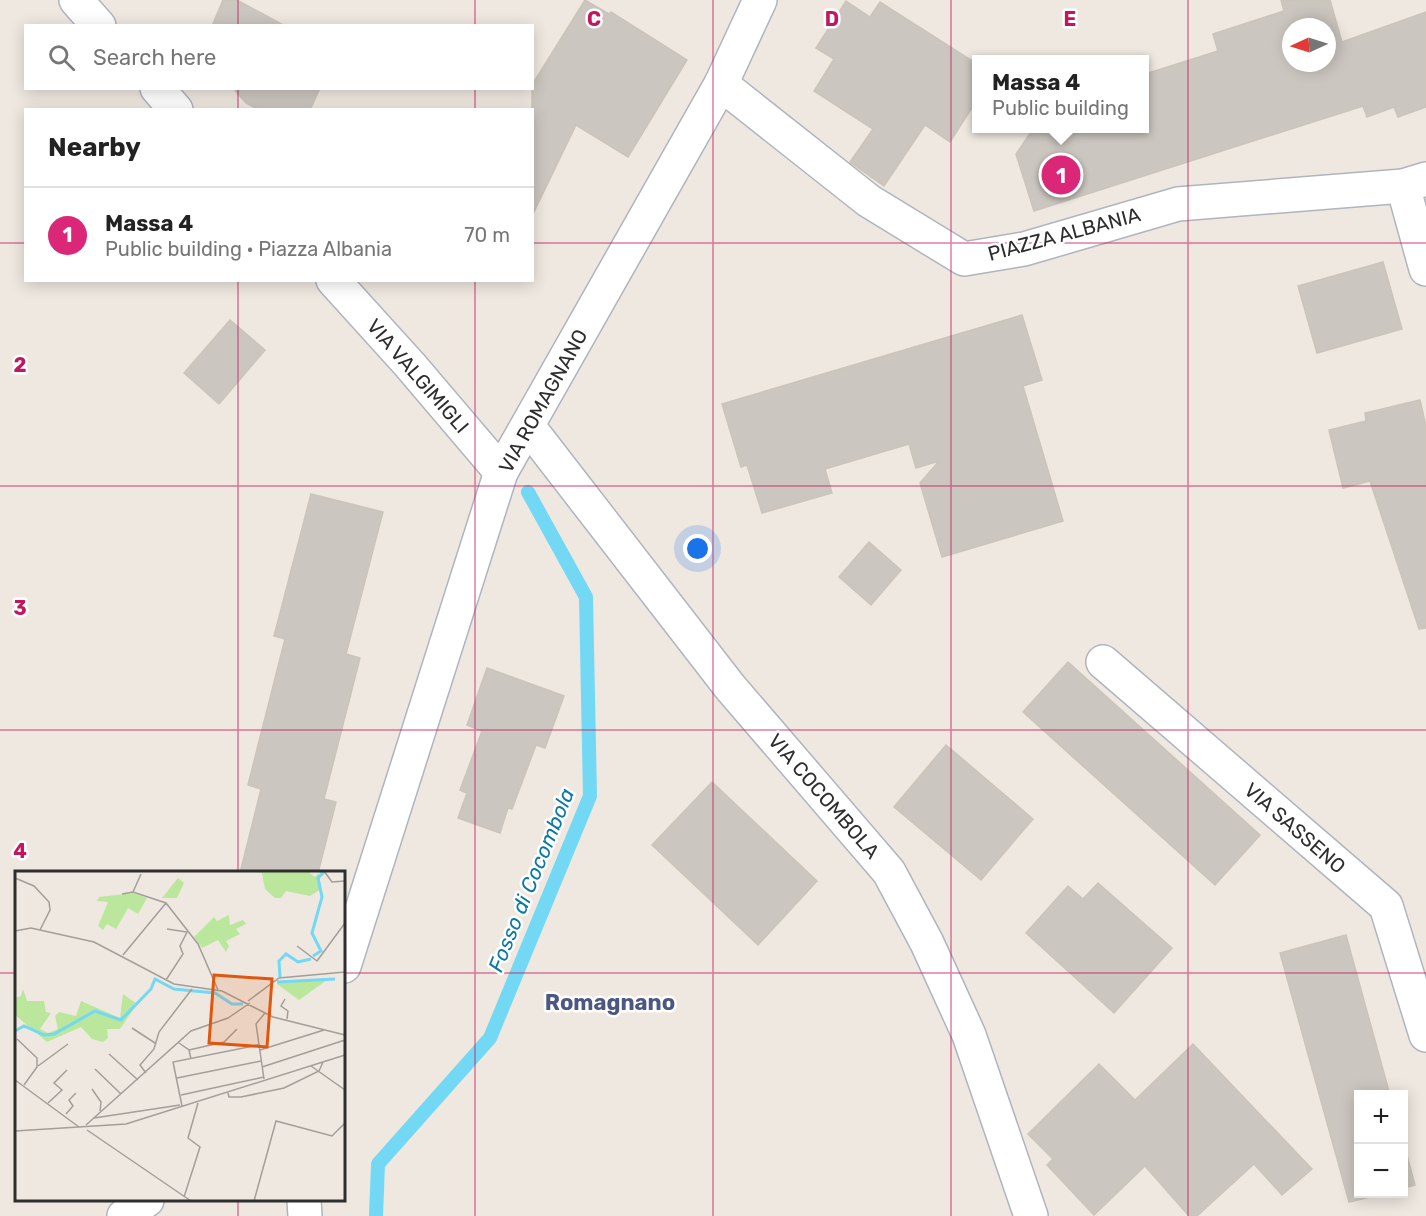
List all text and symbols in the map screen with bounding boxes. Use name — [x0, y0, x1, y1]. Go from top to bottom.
text: C — [587, 7, 601, 31]
text: D — [825, 7, 839, 31]
text: E — [1064, 7, 1076, 31]
north arrow — [1282, 18, 1336, 72]
search box — [24, 24, 534, 90]
icon: search — [45, 41, 78, 74]
text: Search here — [93, 44, 216, 71]
popup — [972, 55, 1149, 133]
text: Massa 4 — [992, 69, 1080, 96]
text: Public building — [992, 96, 1129, 120]
text: Nearby — [48, 132, 141, 163]
pin: 1 — [1042, 152, 1080, 198]
street label: PIAZZA ALBANIA — [985, 202, 1143, 266]
text: Massa 4 — [105, 210, 193, 237]
text: 1 — [63, 223, 72, 247]
text: 70 m — [464, 223, 510, 247]
text: Public building · Piazza Albania — [105, 237, 392, 261]
street label: VIA VALGIMIGLI — [362, 314, 474, 438]
street label: VIA ROMAGNANO — [494, 325, 592, 477]
text: 2 — [14, 353, 27, 377]
your location — [683, 534, 712, 563]
text: 3 — [13, 596, 27, 620]
street label: VIA COCOMBOLA — [763, 729, 885, 863]
street label: VIA SASSENO — [1240, 778, 1350, 878]
water label: Fosso di Cocombola — [483, 785, 579, 975]
text: 4 — [13, 839, 27, 863]
inset map — [15, 871, 345, 1201]
district label: Romagnano — [545, 989, 675, 1016]
map controls — [1354, 1090, 1408, 1198]
button: + — [1354, 1090, 1408, 1144]
button: − — [1354, 1144, 1408, 1198]

